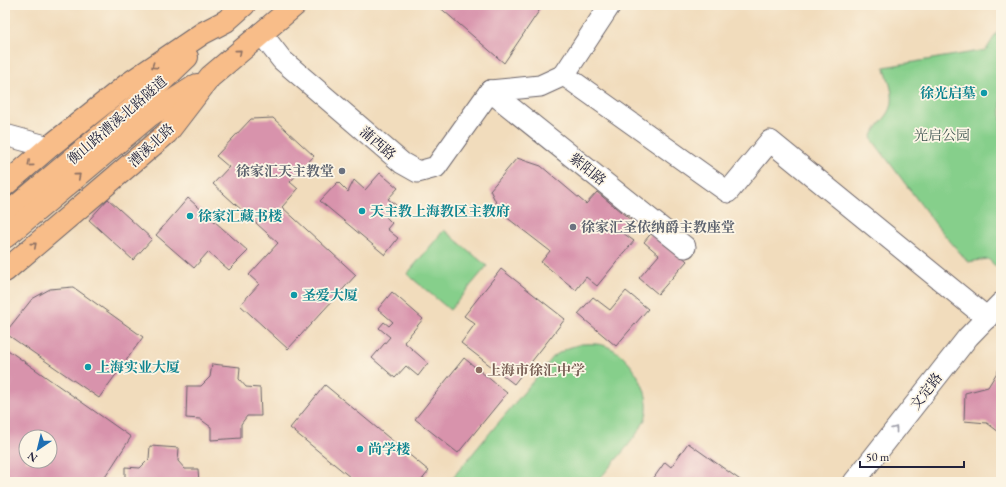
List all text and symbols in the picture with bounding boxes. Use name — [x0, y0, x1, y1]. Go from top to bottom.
one-way arrow — [234, 49, 242, 56]
one-way arrow — [152, 62, 159, 69]
street label: 衡山路漕溪北路隧道 — [64, 72, 170, 168]
place label: 徐光启墓 — [920, 84, 976, 102]
marker: 徐光启墓 — [979, 88, 989, 98]
street label: 漕溪北路 — [125, 120, 177, 170]
street label: 蒲西路 — [356, 122, 400, 164]
park label: 光启公园 — [914, 126, 970, 144]
street label: 紫阳路 — [566, 149, 610, 189]
one-way arrow — [27, 159, 35, 166]
place label: 徐家汇天主教堂 — [236, 162, 334, 180]
marker: 徐家汇天主教堂 — [337, 166, 347, 176]
one-way arrow — [73, 173, 80, 180]
place label: 天主教上海教区主教府 — [370, 202, 510, 220]
marker: 天主教上海教区主教府 — [357, 206, 367, 216]
place label: 徐家汇藏书楼 — [198, 207, 282, 225]
marker: 徐家汇藏书楼 — [185, 211, 195, 221]
place label: 徐家汇圣依纳爵主教座堂 — [581, 218, 735, 236]
marker: 徐家汇圣依纳爵主教座堂 — [568, 222, 578, 232]
one-way arrow — [30, 243, 37, 250]
place label: 圣爱大厦 — [302, 286, 358, 304]
marker: 圣爱大厦 — [289, 290, 299, 300]
place label: 上海实业大厦 — [96, 358, 180, 376]
place label: 上海市徐汇中学 — [487, 361, 585, 379]
marker: 上海实业大厦 — [83, 362, 93, 372]
marker: 上海市徐汇中学 — [474, 365, 484, 375]
street label: 文定路 — [906, 369, 946, 413]
one-way arrow — [891, 427, 898, 434]
north arrow — [18, 429, 58, 469]
place label: 尚学楼 — [368, 440, 410, 458]
scale bar — [860, 443, 964, 469]
marker: 尚学楼 — [355, 444, 365, 454]
text: N — [25, 449, 40, 465]
text: 50 m — [866, 449, 890, 465]

